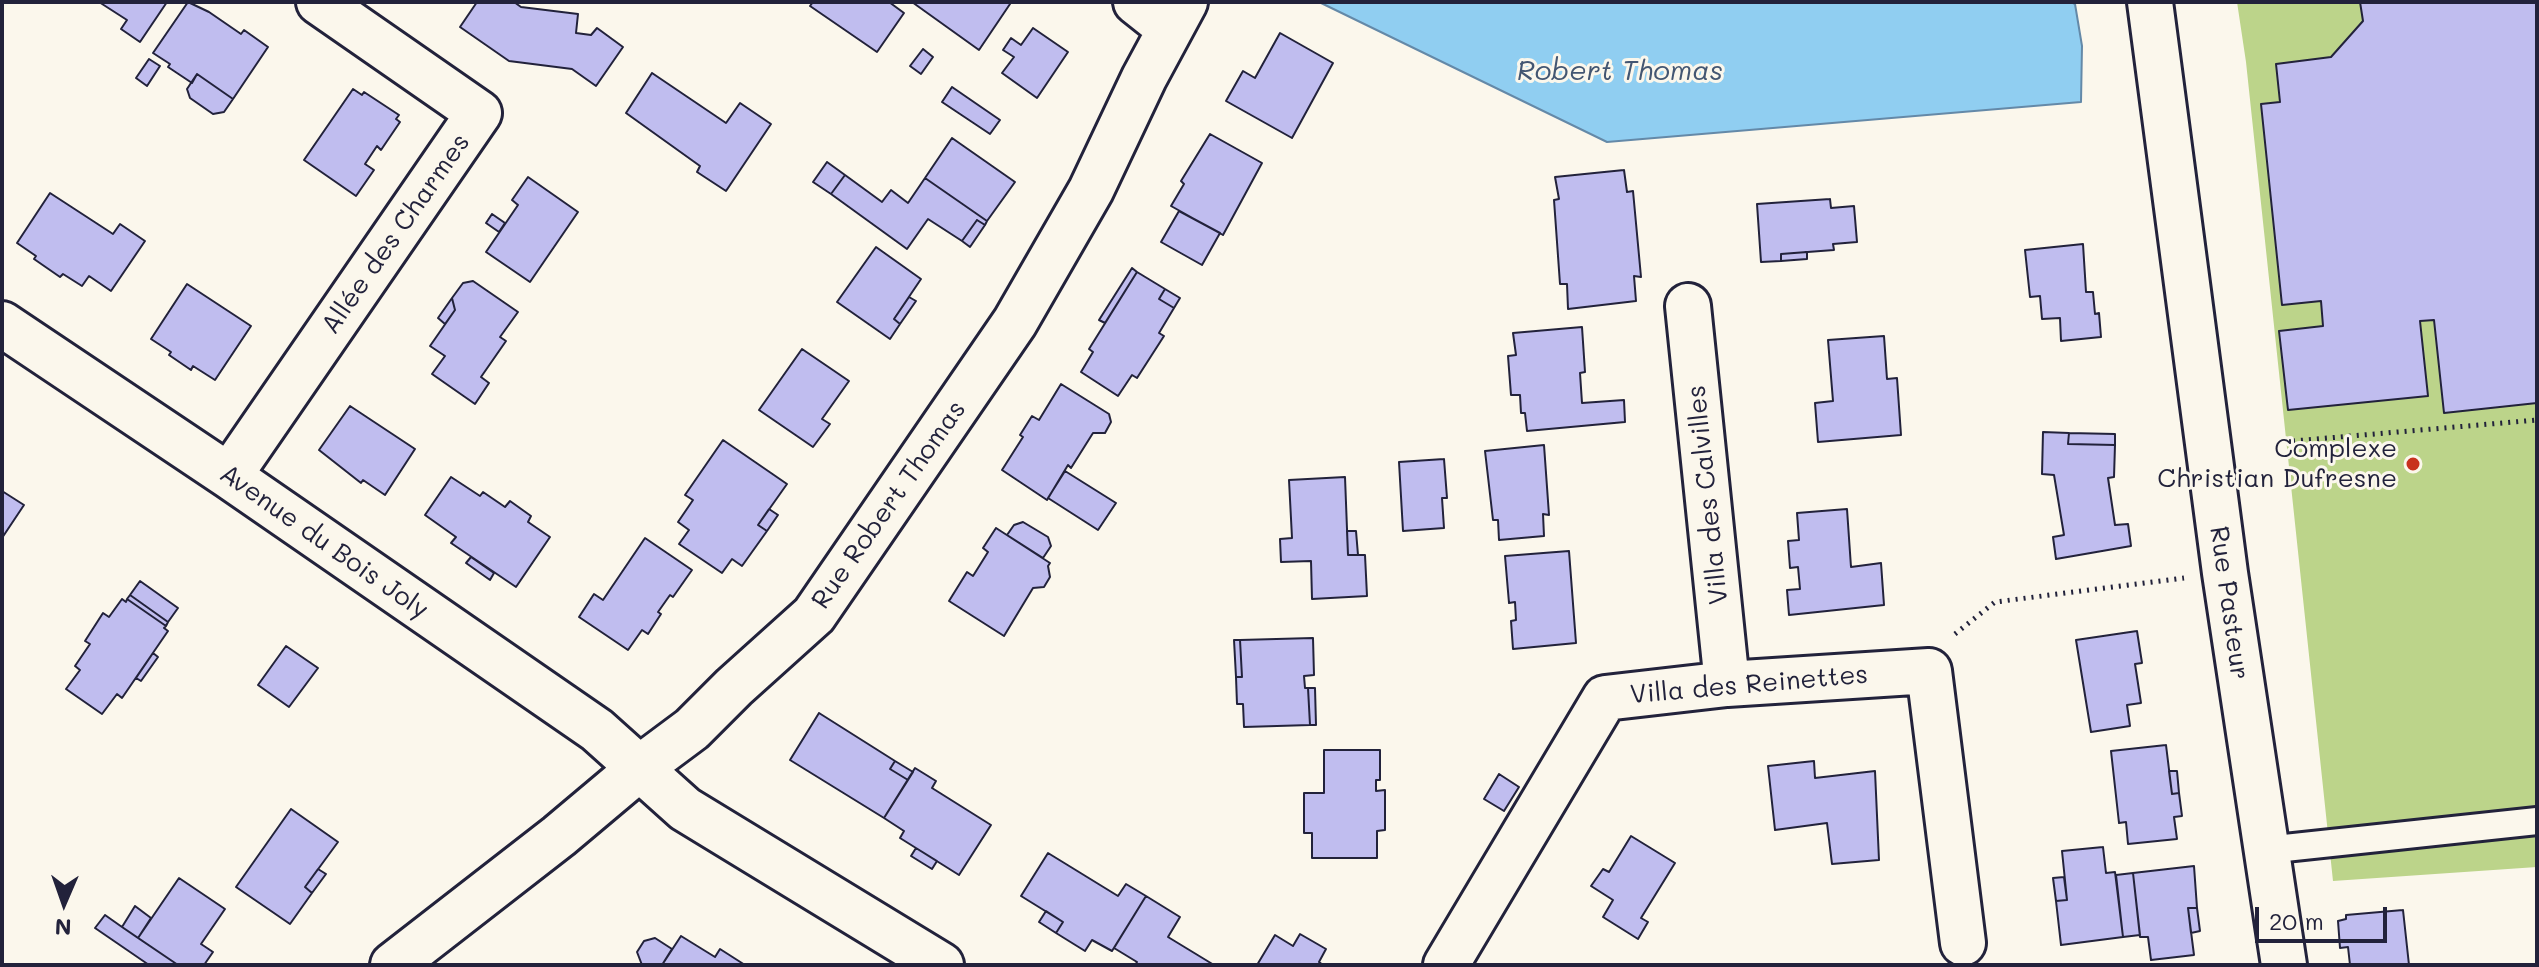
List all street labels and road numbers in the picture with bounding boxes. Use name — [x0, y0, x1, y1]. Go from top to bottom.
street label: Allée des Charmes — [315, 128, 477, 340]
street label: Villa des Calvilles — [1681, 384, 1735, 606]
street label: Rue Robert Thomas — [805, 395, 973, 615]
street label: Avenue du Bois Joly — [214, 458, 434, 626]
street label: Rue Pasteur — [2203, 524, 2255, 682]
street label: Villa des Reinettes — [1629, 659, 1869, 711]

